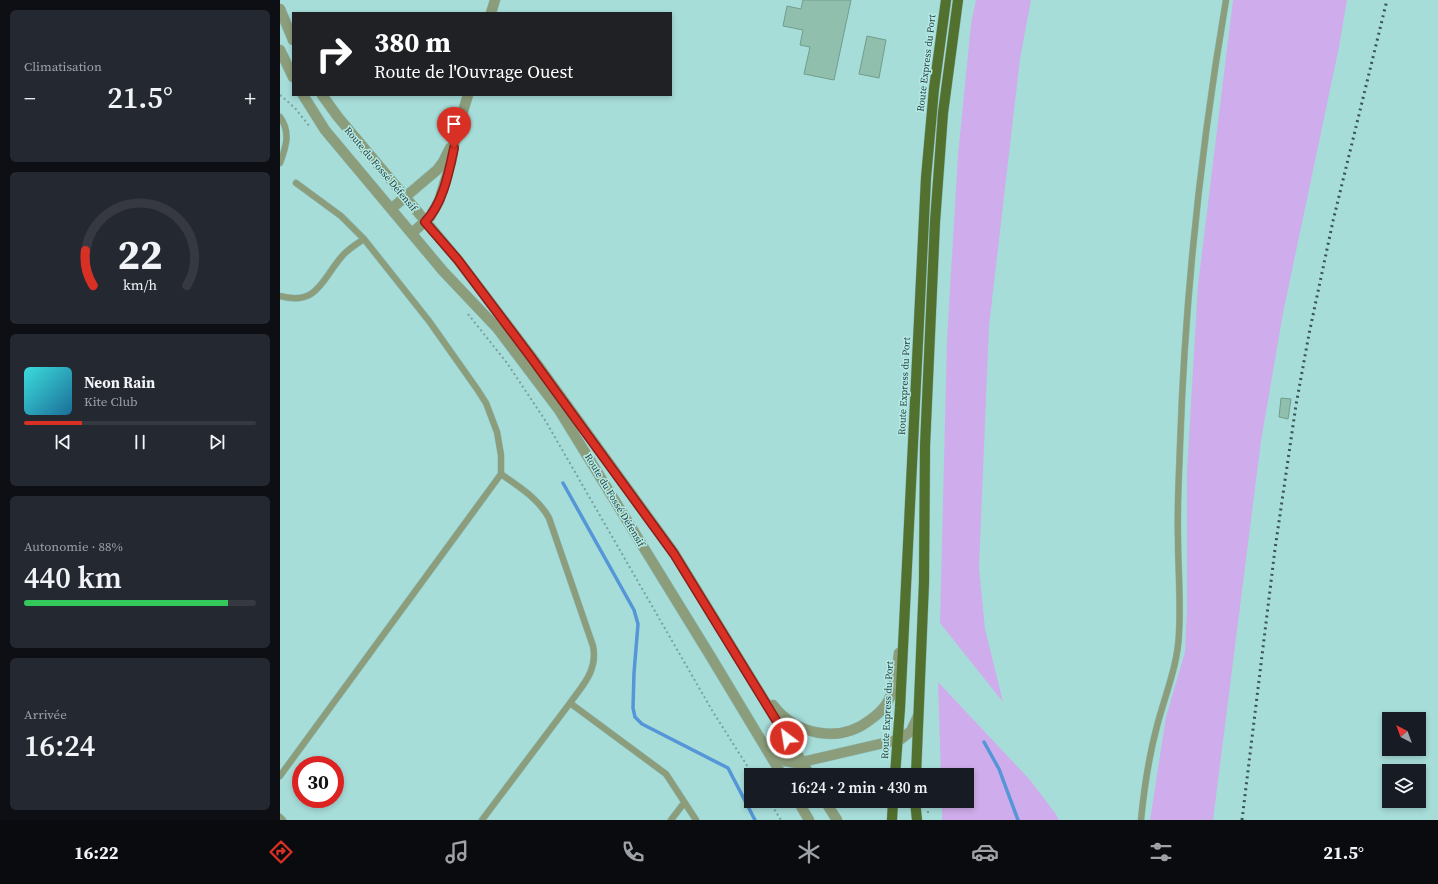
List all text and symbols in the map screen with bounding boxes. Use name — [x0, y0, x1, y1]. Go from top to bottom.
street label: Route Express du Port — [914, 13, 939, 112]
text: 380 m — [374, 23, 451, 61]
icon: right — [308, 28, 360, 80]
text: Climatisation — [24, 58, 102, 75]
text: Route de l'Ouvrage Ouest — [374, 59, 573, 84]
text: 21.5° — [107, 77, 173, 118]
text: − — [24, 83, 36, 113]
text: + — [244, 83, 256, 113]
pin — [437, 107, 471, 148]
icon: arrive — [443, 113, 465, 135]
street label: Route du Fossé Défensif — [342, 124, 421, 215]
text: 22 — [117, 226, 163, 283]
text: km/h — [123, 275, 157, 295]
street label: Route Express du Port — [895, 336, 913, 435]
text: Neon Rain — [84, 372, 155, 393]
text: Kite Club — [84, 393, 137, 410]
icon: previous — [52, 431, 74, 453]
icon: pause — [129, 431, 151, 453]
icon: next — [206, 431, 228, 453]
street label: Route du Fossé Défensif — [582, 451, 649, 550]
text: Autonomie · 88% — [24, 538, 123, 555]
text: 440 km — [24, 557, 122, 598]
street label: Route Express du Port — [878, 660, 896, 759]
text: Arrivée — [24, 706, 67, 723]
north arrow — [1382, 712, 1426, 756]
map controls — [1382, 712, 1426, 808]
position arrow — [766, 717, 808, 759]
text: 16:24 — [24, 725, 95, 766]
speed limit sign: 30 — [292, 756, 344, 808]
button: layers — [1382, 764, 1426, 808]
text: 16:24 · 2 min · 430 m — [791, 777, 927, 798]
icon: directions — [267, 838, 295, 866]
icon: music — [443, 838, 471, 866]
icon: phone — [619, 838, 647, 866]
icon: climate — [795, 838, 823, 866]
icon: car — [971, 838, 999, 866]
icon: filters — [1147, 838, 1175, 866]
text: 16:22 — [74, 840, 118, 865]
text: 21.5° — [1323, 840, 1364, 865]

